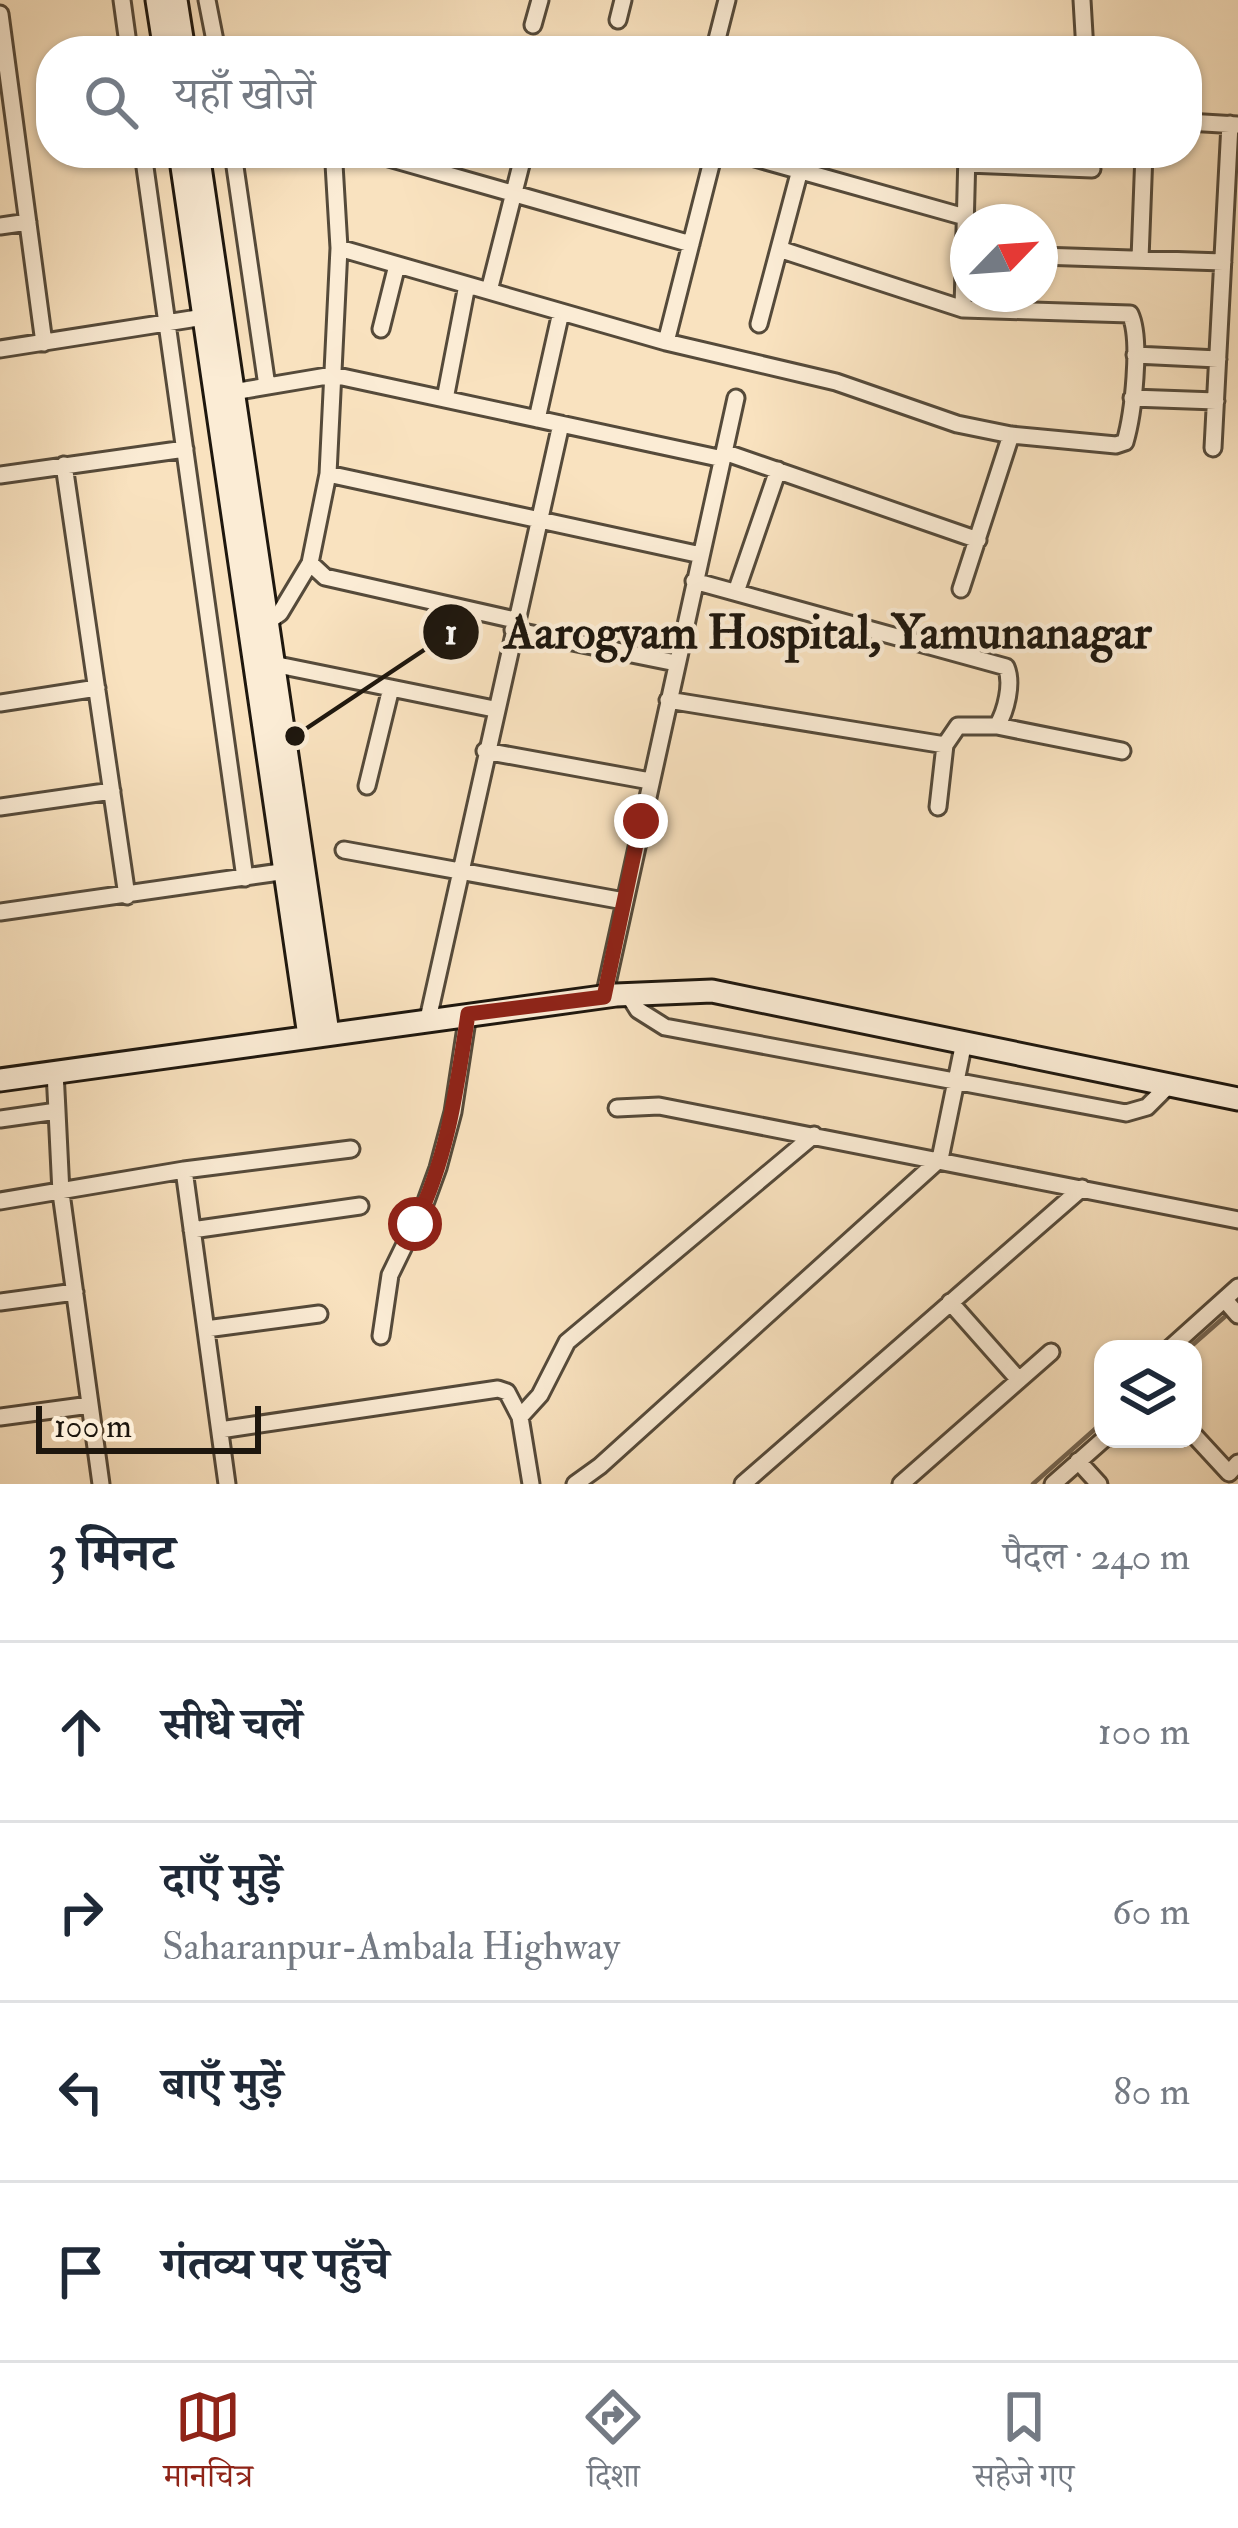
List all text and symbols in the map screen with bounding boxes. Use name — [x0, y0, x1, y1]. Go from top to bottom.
search box — [36, 36, 1202, 168]
text: यहाँ खोजें — [174, 67, 315, 123]
icon: search — [78, 69, 144, 135]
north arrow — [950, 204, 1058, 312]
callout: Aarogyam Hospital, Yamunanagar — [421, 590, 1176, 674]
text: Aarogyam Hospital, Yamunanagar — [502, 603, 1153, 664]
text: 1 — [445, 610, 457, 655]
route end — [614, 794, 668, 848]
route start — [388, 1197, 442, 1251]
map controls — [1094, 1340, 1202, 1448]
button: layers — [1094, 1340, 1202, 1448]
scale bar — [36, 1400, 261, 1453]
text: 100 m — [54, 1406, 132, 1447]
text: 3 मिनट — [48, 1522, 175, 1586]
text: पैदल · 240 m — [1003, 1532, 1190, 1581]
text: सीधे चलें — [162, 1697, 302, 1753]
icon: ahead — [48, 1699, 114, 1765]
text: 100 m — [1098, 1707, 1190, 1756]
text: दाएँ मुड़ें — [162, 1852, 282, 1908]
icon: right — [48, 1879, 114, 1945]
text: 60 m — [1112, 1887, 1190, 1936]
text: Saharanpur-Ambala Highway — [162, 1922, 620, 1971]
text: बाएँ मुड़ें — [162, 2057, 283, 2113]
icon: left — [48, 2059, 114, 2125]
text: 80 m — [1113, 2067, 1190, 2116]
text: गंतव्य पर पहुँचे — [162, 2237, 389, 2293]
icon: arrive — [48, 2239, 114, 2305]
tab: मानचित्र — [164, 2384, 253, 2508]
tab: दिशा — [580, 2384, 646, 2508]
tab: सहेजे गए — [974, 2384, 1074, 2508]

